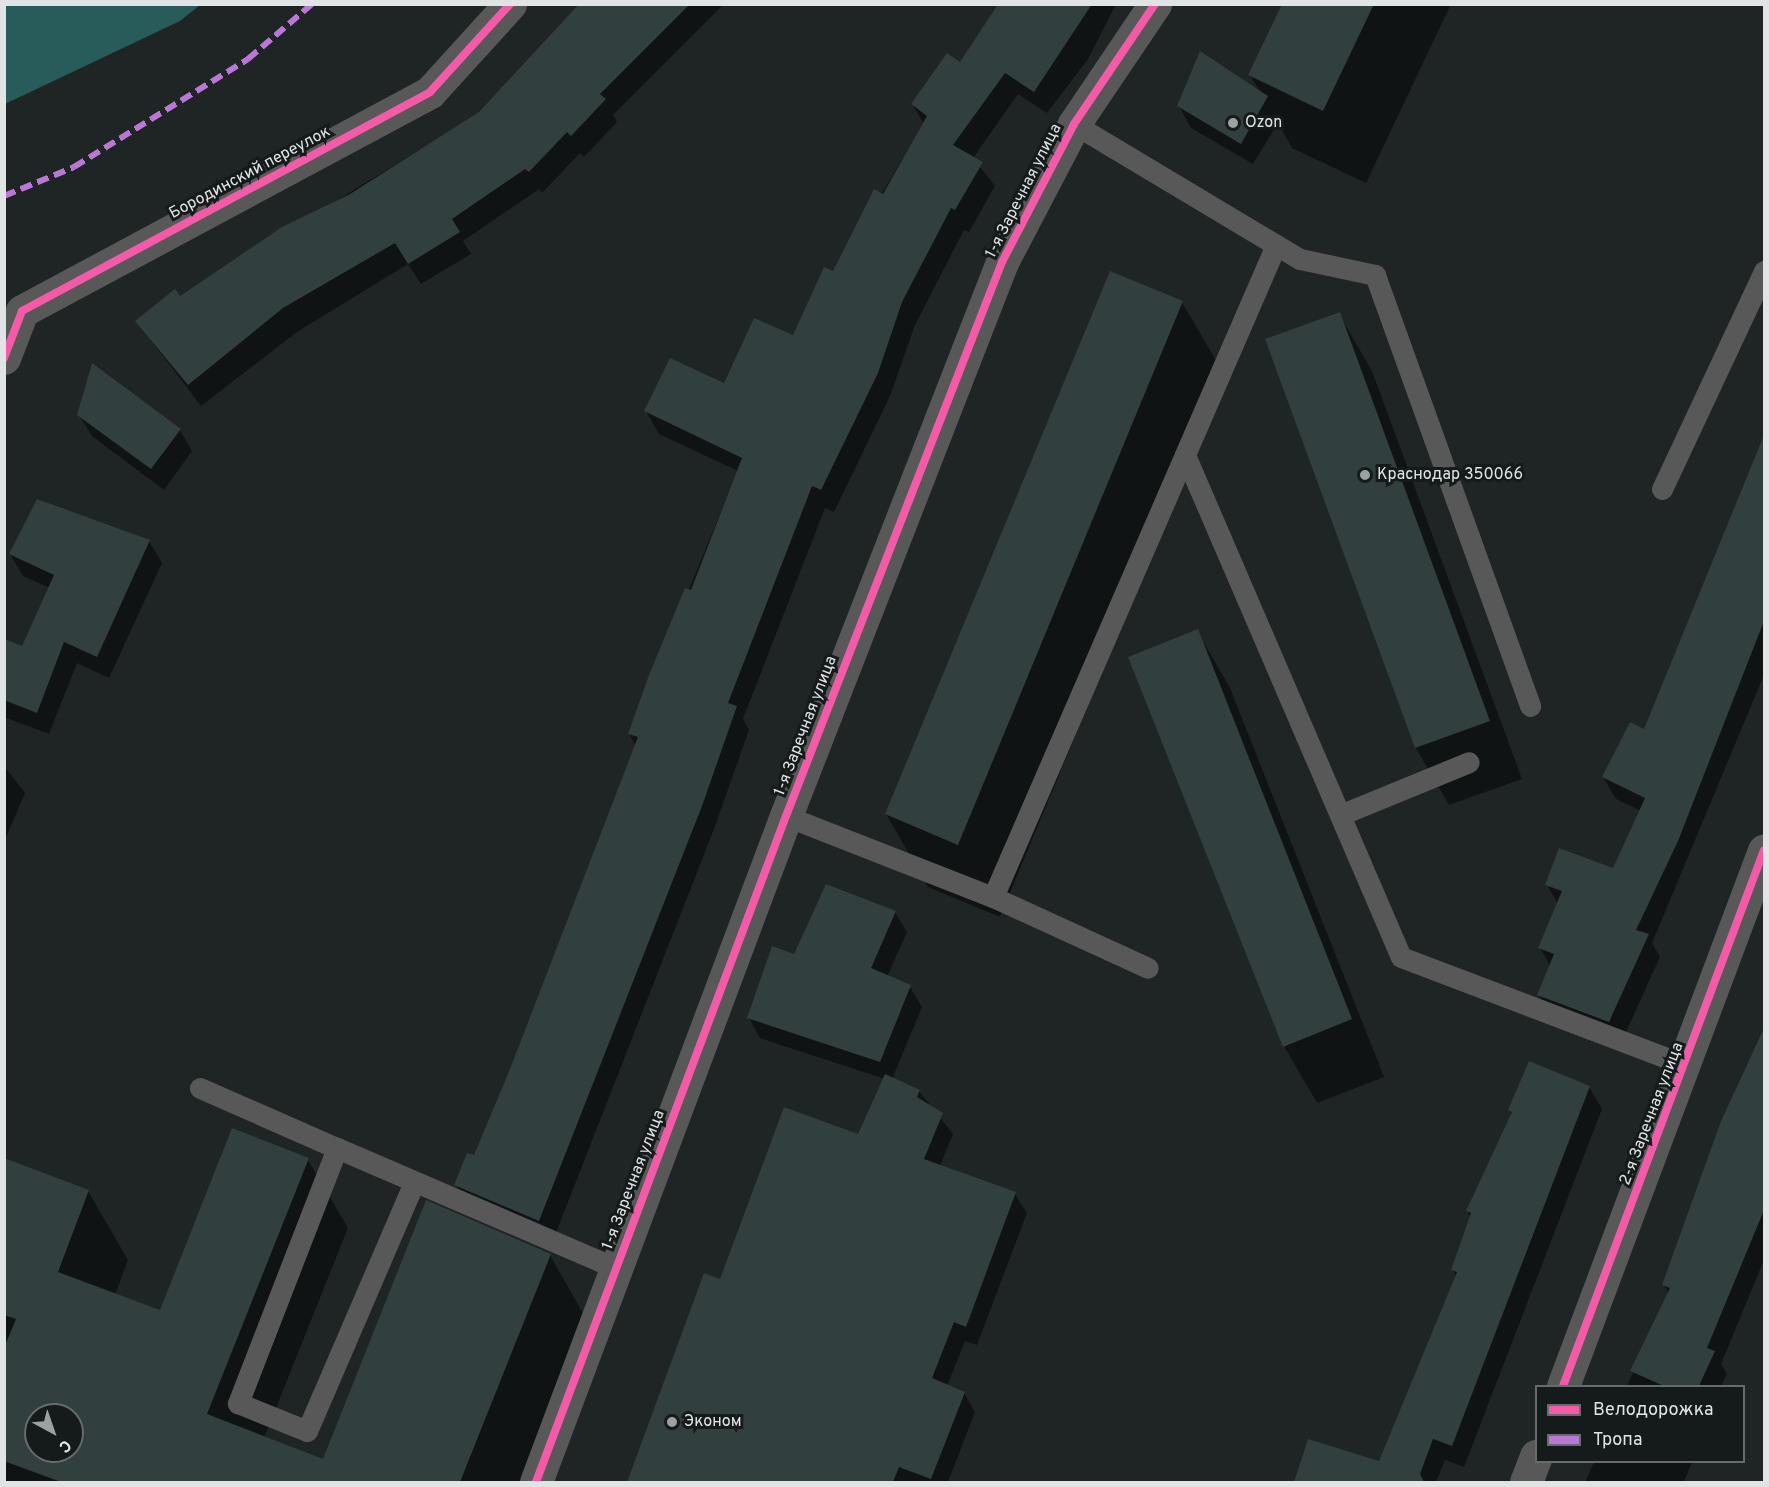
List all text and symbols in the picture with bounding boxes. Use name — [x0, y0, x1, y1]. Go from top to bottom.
place label: Ozon — [1245, 113, 1282, 133]
marker: Ozon — [1226, 116, 1240, 130]
street label: 1-я Заречная улица — [982, 121, 1066, 261]
street label: Бородинский переулок — [166, 122, 334, 224]
place label: Краснодар 350066 — [1377, 465, 1523, 485]
marker: Краснодар 350066 — [1358, 468, 1372, 482]
street label: 1-я Заречная улица — [770, 653, 842, 799]
street label: 2-я Заречная улица — [1616, 1040, 1688, 1188]
street label: 1-я Заречная улица — [598, 1107, 670, 1253]
legend — [1535, 1385, 1745, 1463]
text: Велодорожка — [1593, 1399, 1713, 1422]
north arrow — [24, 1403, 84, 1463]
place label: Эконом — [684, 1412, 742, 1432]
marker: Эконом — [665, 1415, 679, 1429]
text: Тропа — [1593, 1429, 1642, 1452]
text: С — [54, 1434, 75, 1456]

